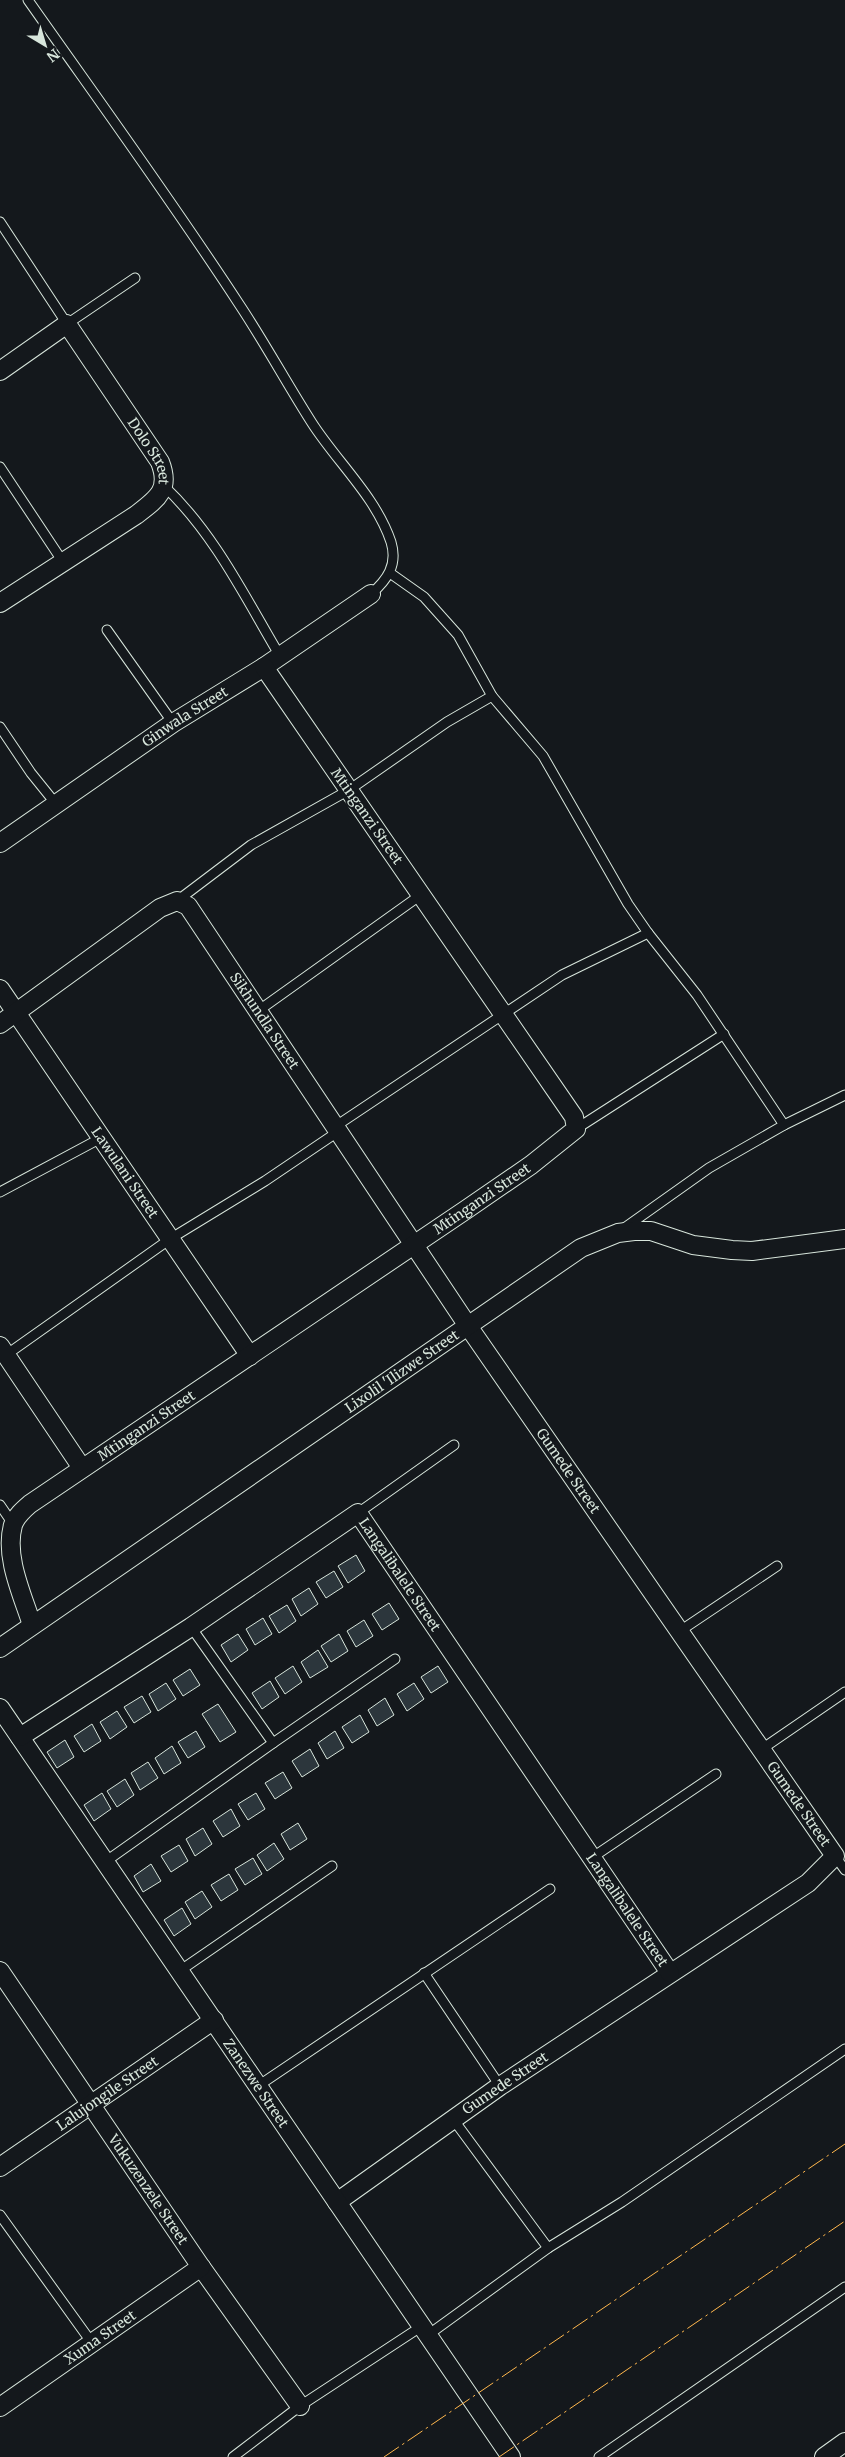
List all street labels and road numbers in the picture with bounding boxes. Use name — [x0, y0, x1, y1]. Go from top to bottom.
street label: Dolo Street — [124, 414, 173, 486]
street label: Ginwala Street — [139, 682, 231, 751]
street label: Mtinganzi Street — [327, 764, 407, 868]
street label: Sikhundla Street — [226, 969, 303, 1073]
street label: Lawulani Street — [88, 1123, 163, 1222]
street label: Mtinganzi Street — [430, 1159, 534, 1238]
street label: Lixolil 'Ilizwe Street — [342, 1325, 463, 1417]
street label: Mtinganzi Street — [94, 1386, 199, 1465]
street label: Gumede Street — [533, 1425, 604, 1517]
street label: Langalibalele Street — [355, 1514, 445, 1635]
street label: Gumede Street — [763, 1758, 835, 1850]
street label: Langalibalele Street — [582, 1850, 672, 1971]
street label: Zanezwe Street — [219, 2035, 293, 2131]
street label: Gumede Street — [459, 2047, 552, 2118]
street label: Lalujongile Street — [53, 2052, 162, 2135]
street label: Vukuzenzele Street — [104, 2130, 192, 2248]
street label: Xuma Street — [61, 2306, 140, 2368]

